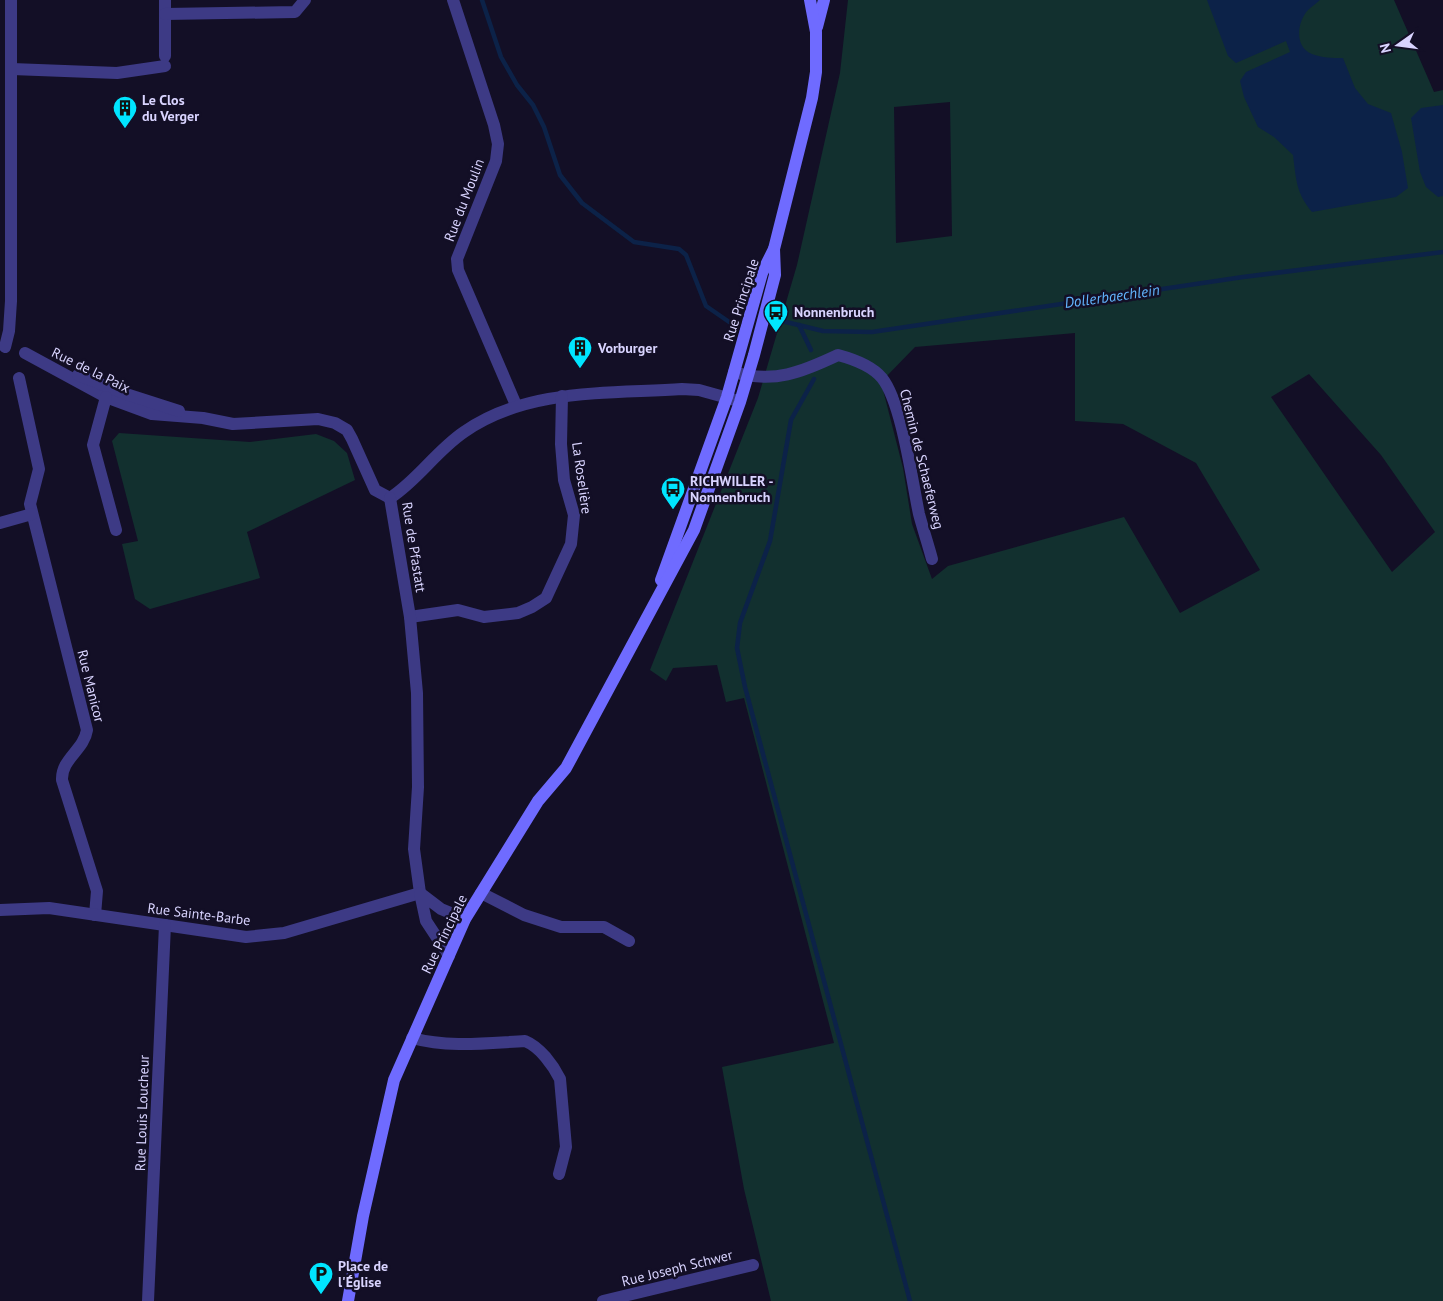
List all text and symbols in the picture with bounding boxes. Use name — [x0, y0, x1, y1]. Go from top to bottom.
north arrow — [1373, 20, 1423, 70]
text: N — [1376, 42, 1395, 55]
place label: Le Clos du Verger — [142, 91, 199, 125]
building icon: Le Clos du Verger — [112, 95, 138, 129]
street label: Rue du Moulin — [440, 156, 488, 244]
street label: Rue Principale — [719, 256, 763, 344]
water label: Dollerbaechlein — [1063, 280, 1161, 312]
bus stop icon: Nonnenbruch — [763, 299, 789, 333]
place label: Nonnenbruch — [794, 303, 874, 321]
building icon: Vorburger — [567, 335, 593, 369]
place label: Vorburger — [597, 339, 657, 357]
street label: Rue de la Paix — [49, 343, 133, 397]
street label: Chemin de Schaeferweg — [896, 387, 948, 531]
street label: La Roselière — [568, 441, 596, 515]
place label: RICHWILLER - Nonnenbruch — [690, 472, 774, 506]
bus stop icon: RICHWILLER - Nonnenbruch — [660, 476, 686, 510]
street label: Rue de Pfastatt — [398, 501, 430, 594]
street label: Rue Manicor — [73, 648, 109, 724]
street label: Rue Principale — [417, 891, 471, 977]
street label: Rue Sainte-Barbe — [146, 899, 252, 929]
street label: Rue Louis Loucheur — [131, 1054, 153, 1171]
street label: Rue Joseph Schwer — [620, 1245, 734, 1290]
place label: Place de l'Église — [338, 1257, 388, 1291]
parking icon: Place de l'Église — [308, 1261, 334, 1295]

